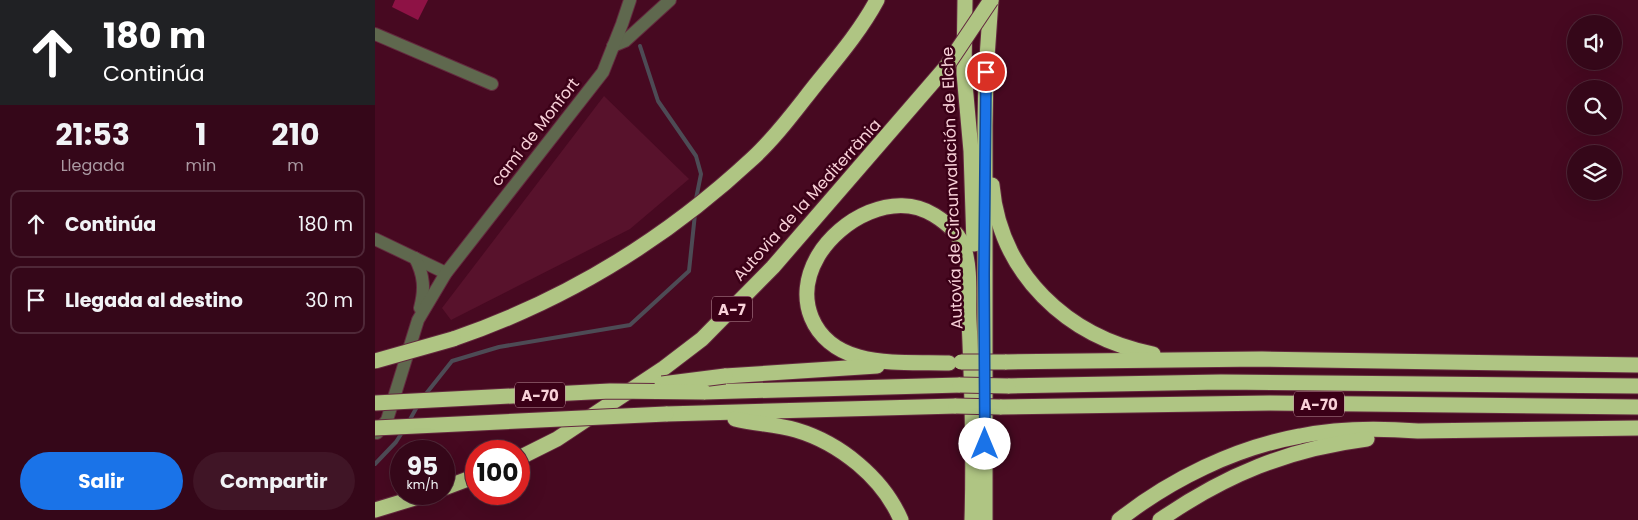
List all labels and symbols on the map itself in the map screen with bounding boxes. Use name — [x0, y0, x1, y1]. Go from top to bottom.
street label: Autovía de Circunvalación de Elche — [936, 46, 968, 330]
pin — [965, 51, 1007, 93]
street label: camí de Monfort — [485, 73, 585, 191]
street label: Autovia de la Mediterrània — [728, 114, 886, 286]
road number: A-7 — [712, 296, 752, 322]
road number: A-70 — [515, 382, 565, 408]
road number: A-70 — [1294, 392, 1344, 416]
position arrow — [958, 417, 1010, 469]
speed limit sign: 100 — [465, 440, 530, 505]

